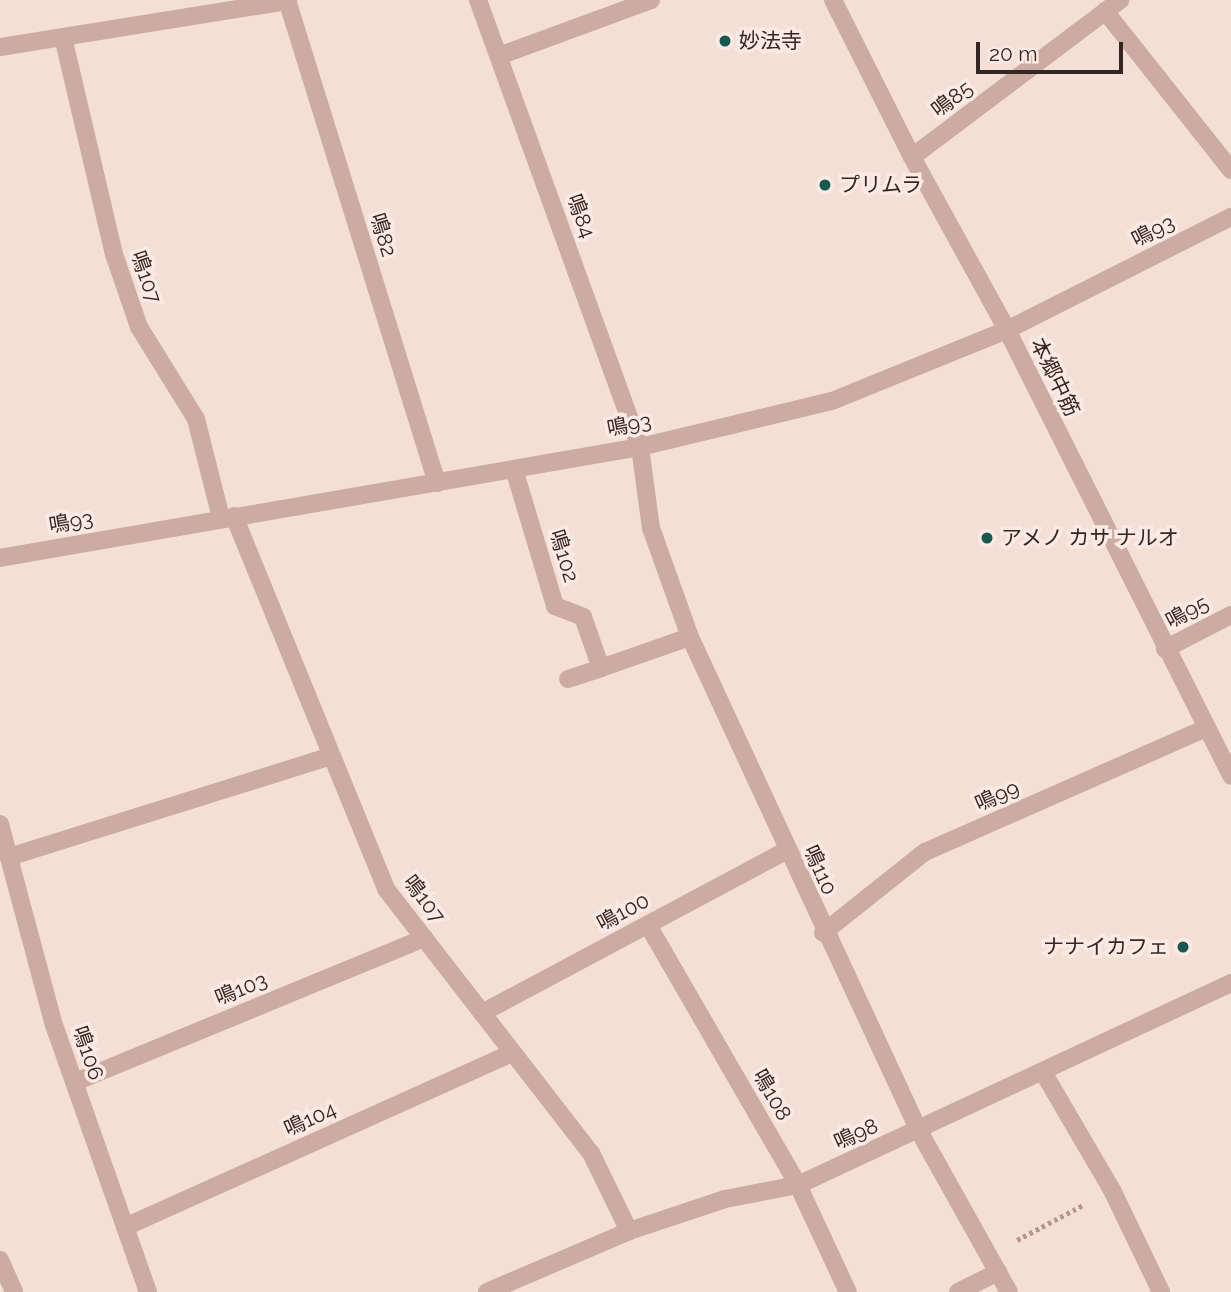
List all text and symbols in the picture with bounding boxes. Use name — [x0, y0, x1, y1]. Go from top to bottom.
place label: 妙法寺 — [739, 28, 802, 54]
scale bar — [979, 28, 1126, 72]
marker: 妙法寺 — [717, 33, 733, 49]
text: 20 m — [989, 41, 1037, 66]
street label: 鳴85 — [926, 75, 978, 123]
place label: プリムラ — [839, 172, 923, 198]
marker: プリムラ — [817, 177, 833, 193]
street label: 鳴84 — [561, 191, 601, 241]
street label: 鳴82 — [364, 210, 402, 260]
street label: 鳴93 — [1127, 210, 1179, 252]
street label: 鳴107 — [125, 247, 167, 307]
street label: 本郷中筋 — [1025, 334, 1085, 420]
street label: 鳴93 — [605, 408, 653, 442]
street label: 鳴93 — [47, 506, 95, 538]
place label: アメノ カサ ナルオ — [1001, 525, 1180, 551]
street label: 鳴102 — [544, 527, 584, 585]
marker: アメノ カサ ナルオ — [979, 530, 995, 546]
street label: 鳴95 — [1161, 590, 1213, 634]
street label: 鳴99 — [971, 775, 1023, 817]
street label: 鳴110 — [798, 841, 842, 899]
street label: 鳴107 — [398, 870, 450, 928]
street label: 鳴100 — [592, 888, 654, 936]
place label: ナナイカフェ — [1043, 934, 1169, 960]
marker: ナナイカフェ — [1175, 939, 1191, 955]
street label: 鳴103 — [211, 967, 271, 1011]
street label: 鳴106 — [67, 1023, 109, 1083]
street label: 鳴108 — [747, 1065, 797, 1125]
street label: 鳴104 — [280, 1096, 340, 1142]
street label: 鳴98 — [830, 1113, 882, 1155]

